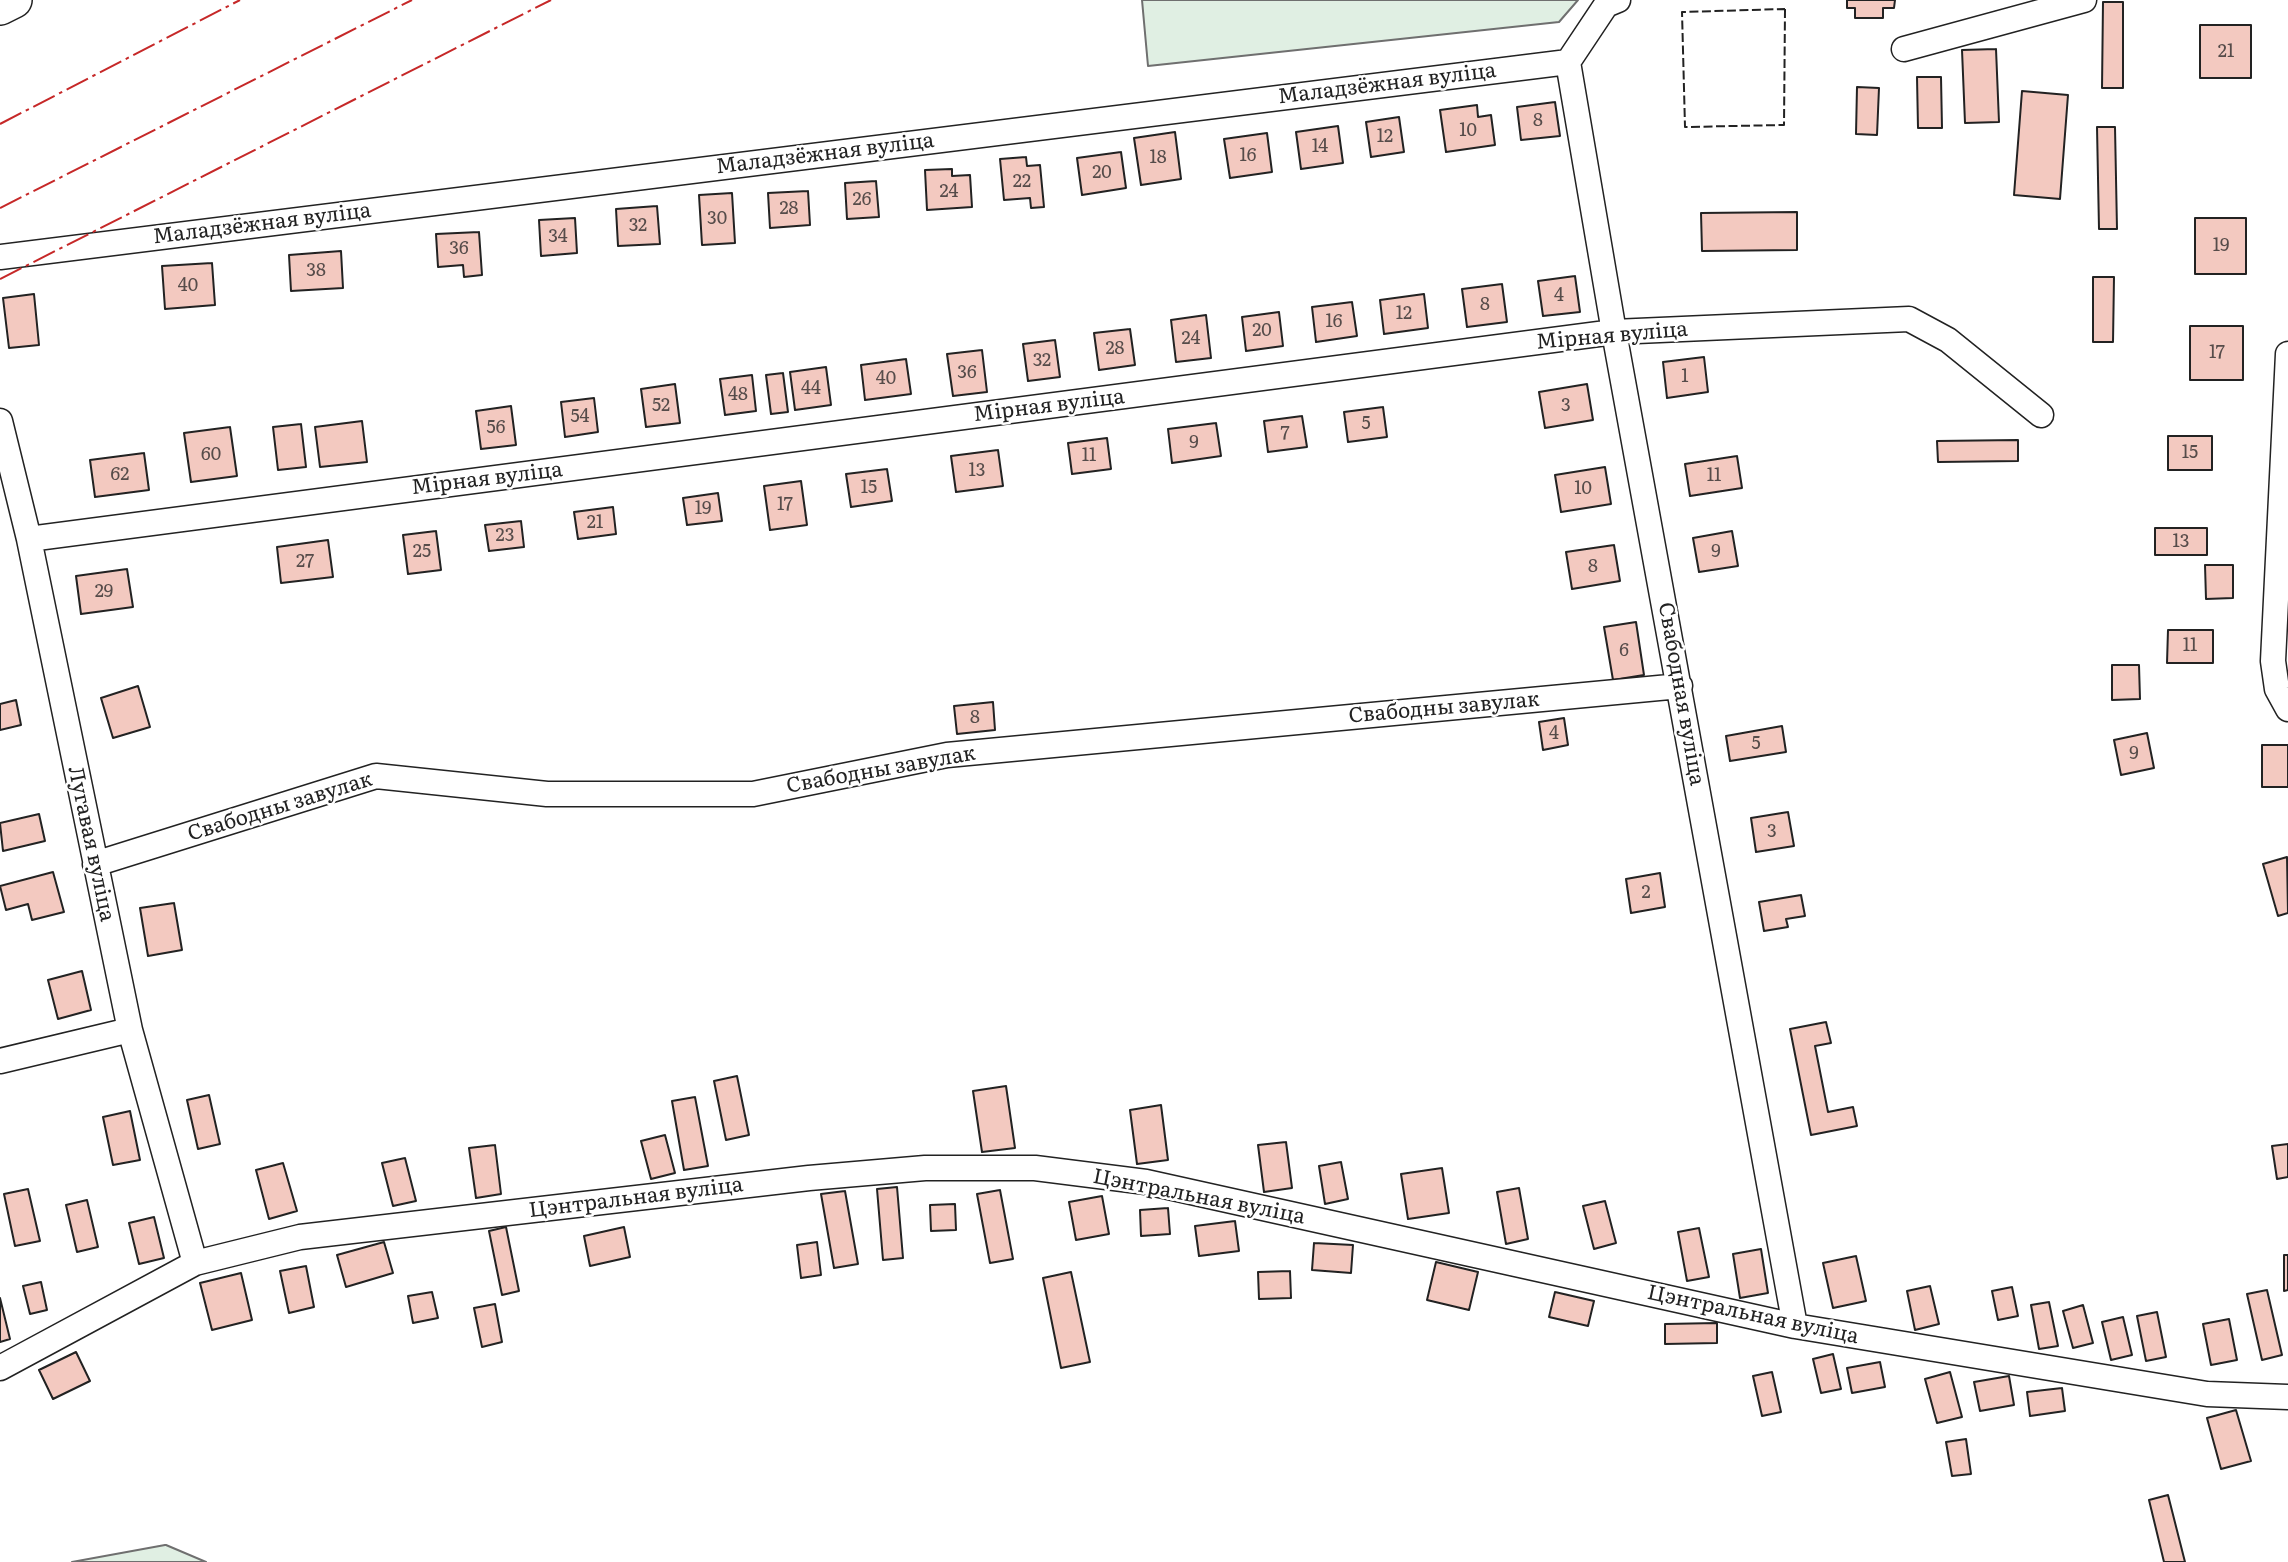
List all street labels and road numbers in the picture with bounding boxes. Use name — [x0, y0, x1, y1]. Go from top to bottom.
street label: Маладзёжная вуліца — [1276, 58, 1498, 110]
street label: Маладзёжная вуліца — [714, 128, 936, 180]
street label: Маладзёжная вуліца — [151, 198, 373, 250]
street label: Мірная вуліца — [1535, 317, 1689, 355]
street label: Мірная вуліца — [972, 384, 1126, 428]
street label: Мірная вуліца — [410, 457, 564, 501]
street label: Свабодная вуліца — [1653, 601, 1709, 787]
street label: Свабодны завулак — [1348, 687, 1540, 729]
street label: Свабодны завулак — [785, 741, 977, 799]
street label: Лугавая вуліца — [62, 764, 120, 924]
street label: Свабодны завулак — [185, 767, 375, 847]
street label: Цэнтральная вуліца — [1091, 1164, 1307, 1230]
street label: Цэнтральная вуліца — [528, 1172, 744, 1224]
street label: Цэнтральная вуліца — [1645, 1280, 1861, 1350]

